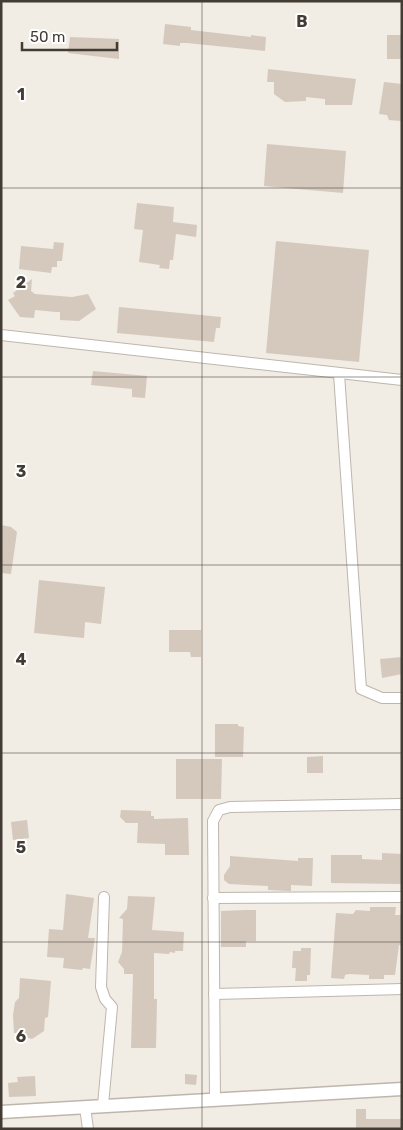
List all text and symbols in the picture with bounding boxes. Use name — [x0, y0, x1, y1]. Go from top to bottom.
text: B — [296, 12, 308, 31]
scale bar — [22, 20, 118, 52]
text: 50 m — [30, 28, 65, 46]
text: 1 — [17, 85, 25, 104]
text: 2 — [16, 273, 26, 292]
text: 3 — [16, 462, 26, 481]
text: 4 — [16, 650, 27, 669]
text: 5 — [16, 838, 26, 857]
text: 6 — [16, 1027, 26, 1046]

